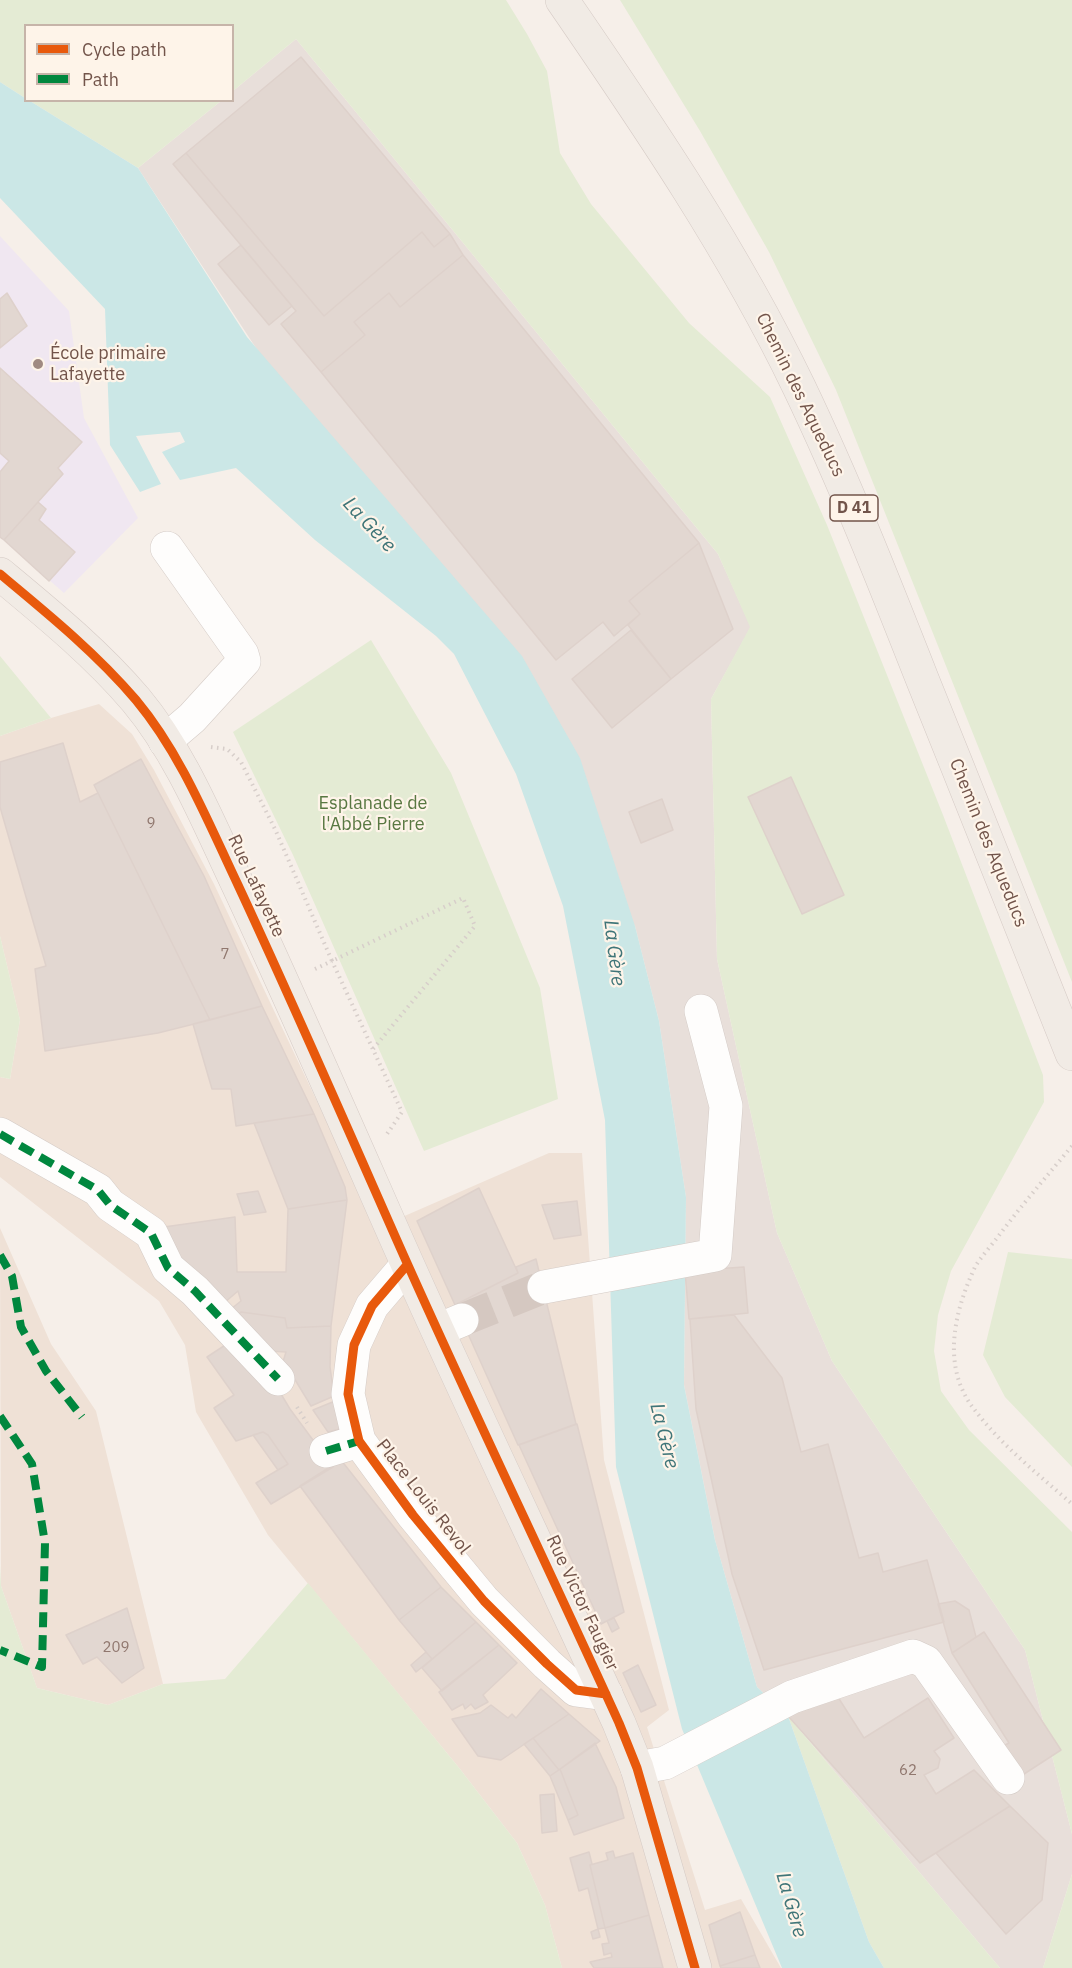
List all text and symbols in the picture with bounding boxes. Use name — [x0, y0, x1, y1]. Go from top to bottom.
legend — [24, 24, 234, 102]
text: Cycle path — [82, 38, 167, 61]
text: Path — [82, 68, 119, 91]
street label: Chemin des Aqueducs — [751, 309, 849, 481]
place label: École primaire Lafayette — [50, 343, 166, 386]
marker: École primaire Lafayette — [31, 357, 45, 371]
water label: La Gère — [338, 492, 400, 558]
road number: D 41 — [830, 495, 878, 521]
street label: Chemin des Aqueducs — [944, 756, 1032, 930]
park label: Esplanade de l'Abbé Pierre — [319, 793, 427, 836]
house number: 9 — [147, 815, 155, 833]
street label: Rue Lafayette — [223, 831, 289, 941]
water label: La Gère — [598, 918, 630, 988]
house number: 7 — [221, 946, 229, 964]
water label: La Gère — [644, 1401, 684, 1471]
street label: Place Louis Revol — [371, 1435, 475, 1559]
street label: Rue Victor Faugier — [541, 1532, 623, 1674]
house number: 209 — [103, 1639, 129, 1657]
house number: 62 — [899, 1762, 917, 1780]
water label: La Gère — [770, 1870, 812, 1940]

